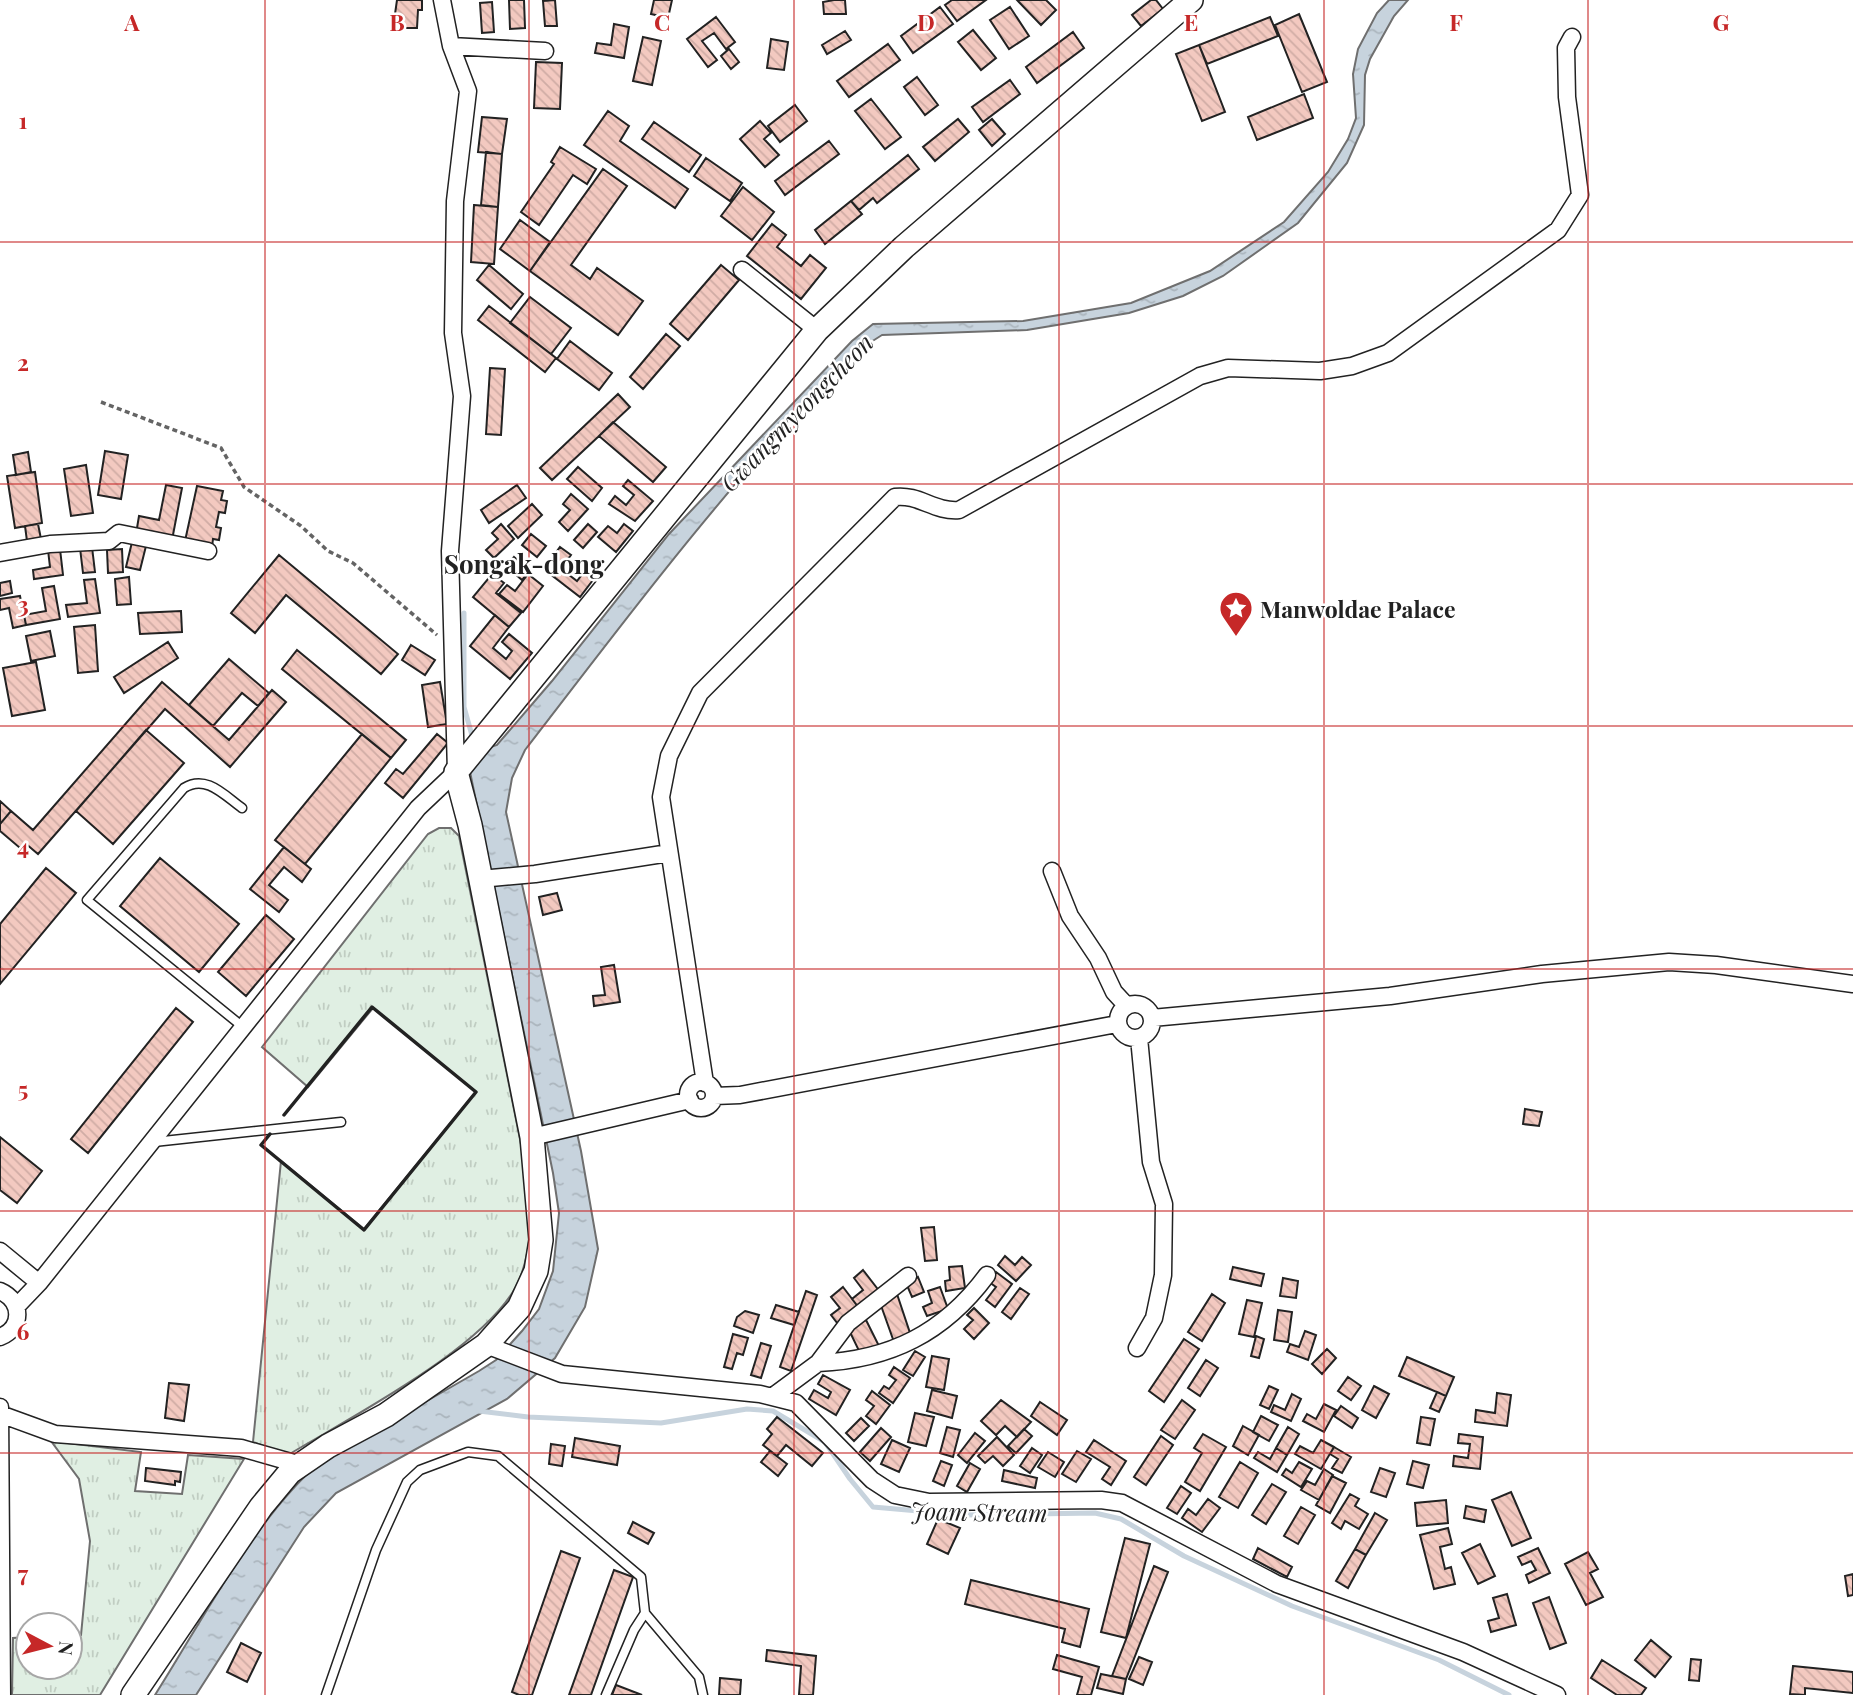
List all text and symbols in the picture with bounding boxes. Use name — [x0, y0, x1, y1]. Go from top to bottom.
text: A — [123, 6, 140, 37]
text: B — [389, 6, 405, 37]
text: C — [654, 6, 670, 37]
text: D — [917, 6, 935, 37]
text: E — [1184, 6, 1198, 37]
text: F — [1449, 6, 1463, 37]
text: G — [1713, 6, 1730, 37]
text: 1 — [19, 104, 28, 135]
water label: Gwangmyeongcheon — [712, 326, 880, 498]
text: 2 — [17, 346, 29, 377]
district label: Songak-dong — [444, 546, 605, 581]
text: 3 — [17, 588, 29, 619]
place icon: Manwoldae Palace — [1217, 589, 1255, 638]
place label: Manwoldae Palace — [1260, 593, 1455, 624]
text: 4 — [17, 830, 29, 861]
text: 5 — [18, 1073, 28, 1104]
text: 6 — [17, 1315, 30, 1346]
water label: Joam Stream — [910, 1494, 1048, 1528]
text: 7 — [18, 1557, 29, 1588]
north arrow — [14, 1611, 84, 1681]
text: N — [53, 1640, 81, 1657]

